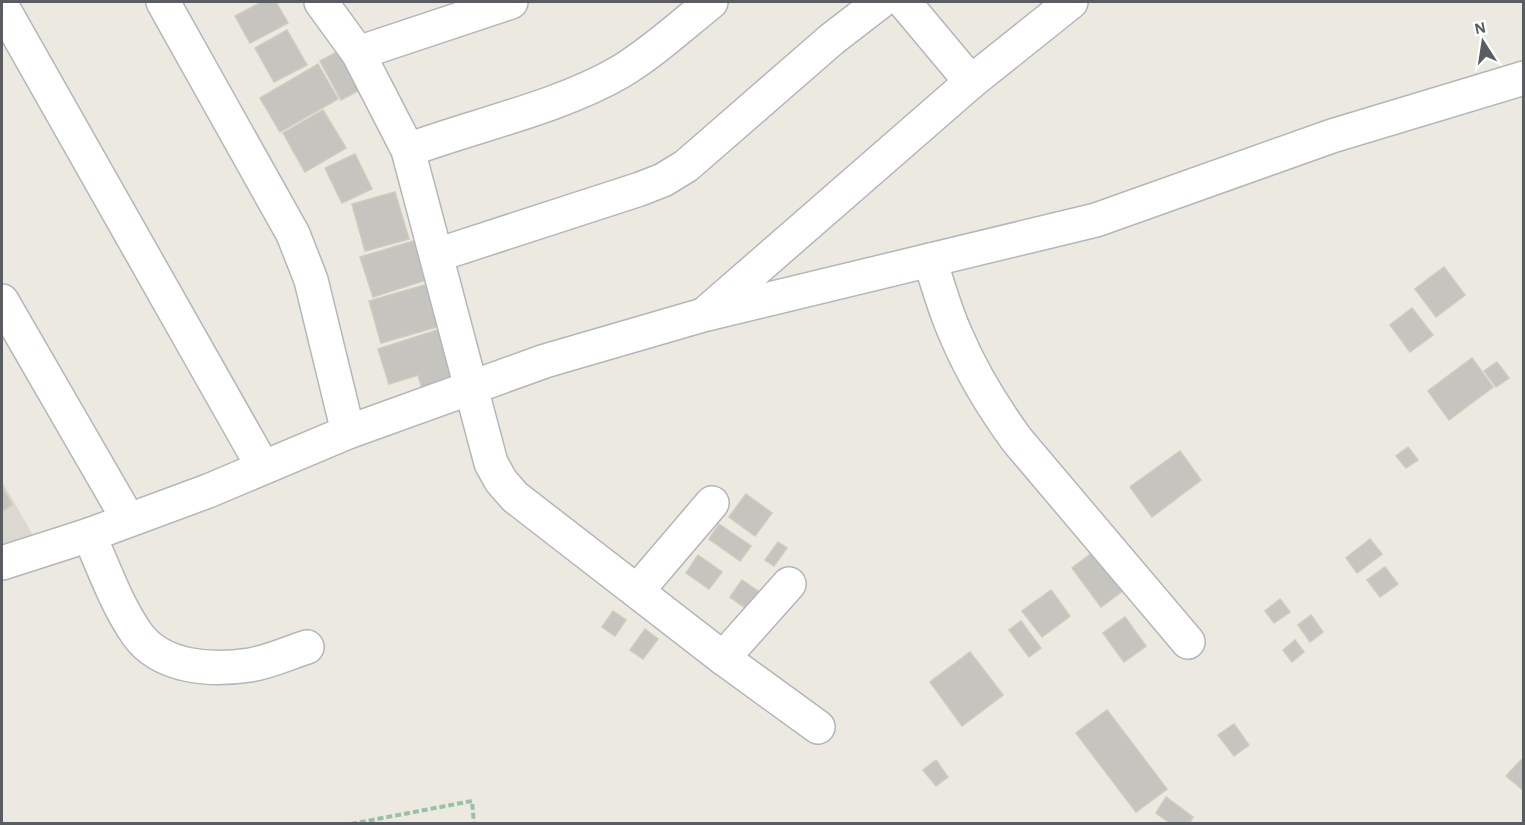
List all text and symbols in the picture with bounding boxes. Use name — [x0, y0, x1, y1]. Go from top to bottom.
north arrow — [1453, 12, 1513, 72]
text: N — [1473, 19, 1487, 37]

